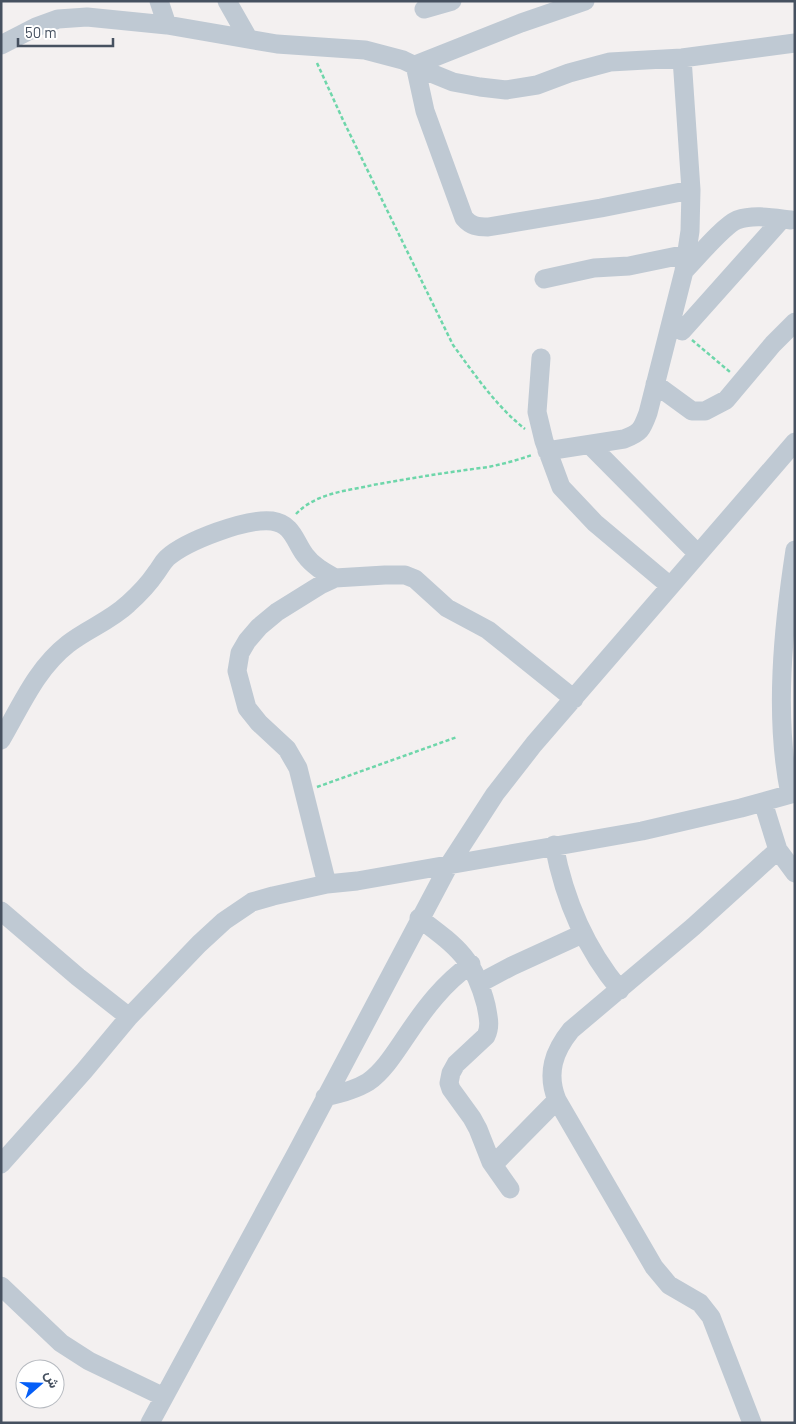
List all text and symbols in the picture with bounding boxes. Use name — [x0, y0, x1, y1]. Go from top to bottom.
scale bar — [18, 15, 112, 47]
text: 50 m — [25, 23, 57, 41]
north arrow — [15, 1359, 65, 1409]
text: ش — [41, 1369, 64, 1391]

